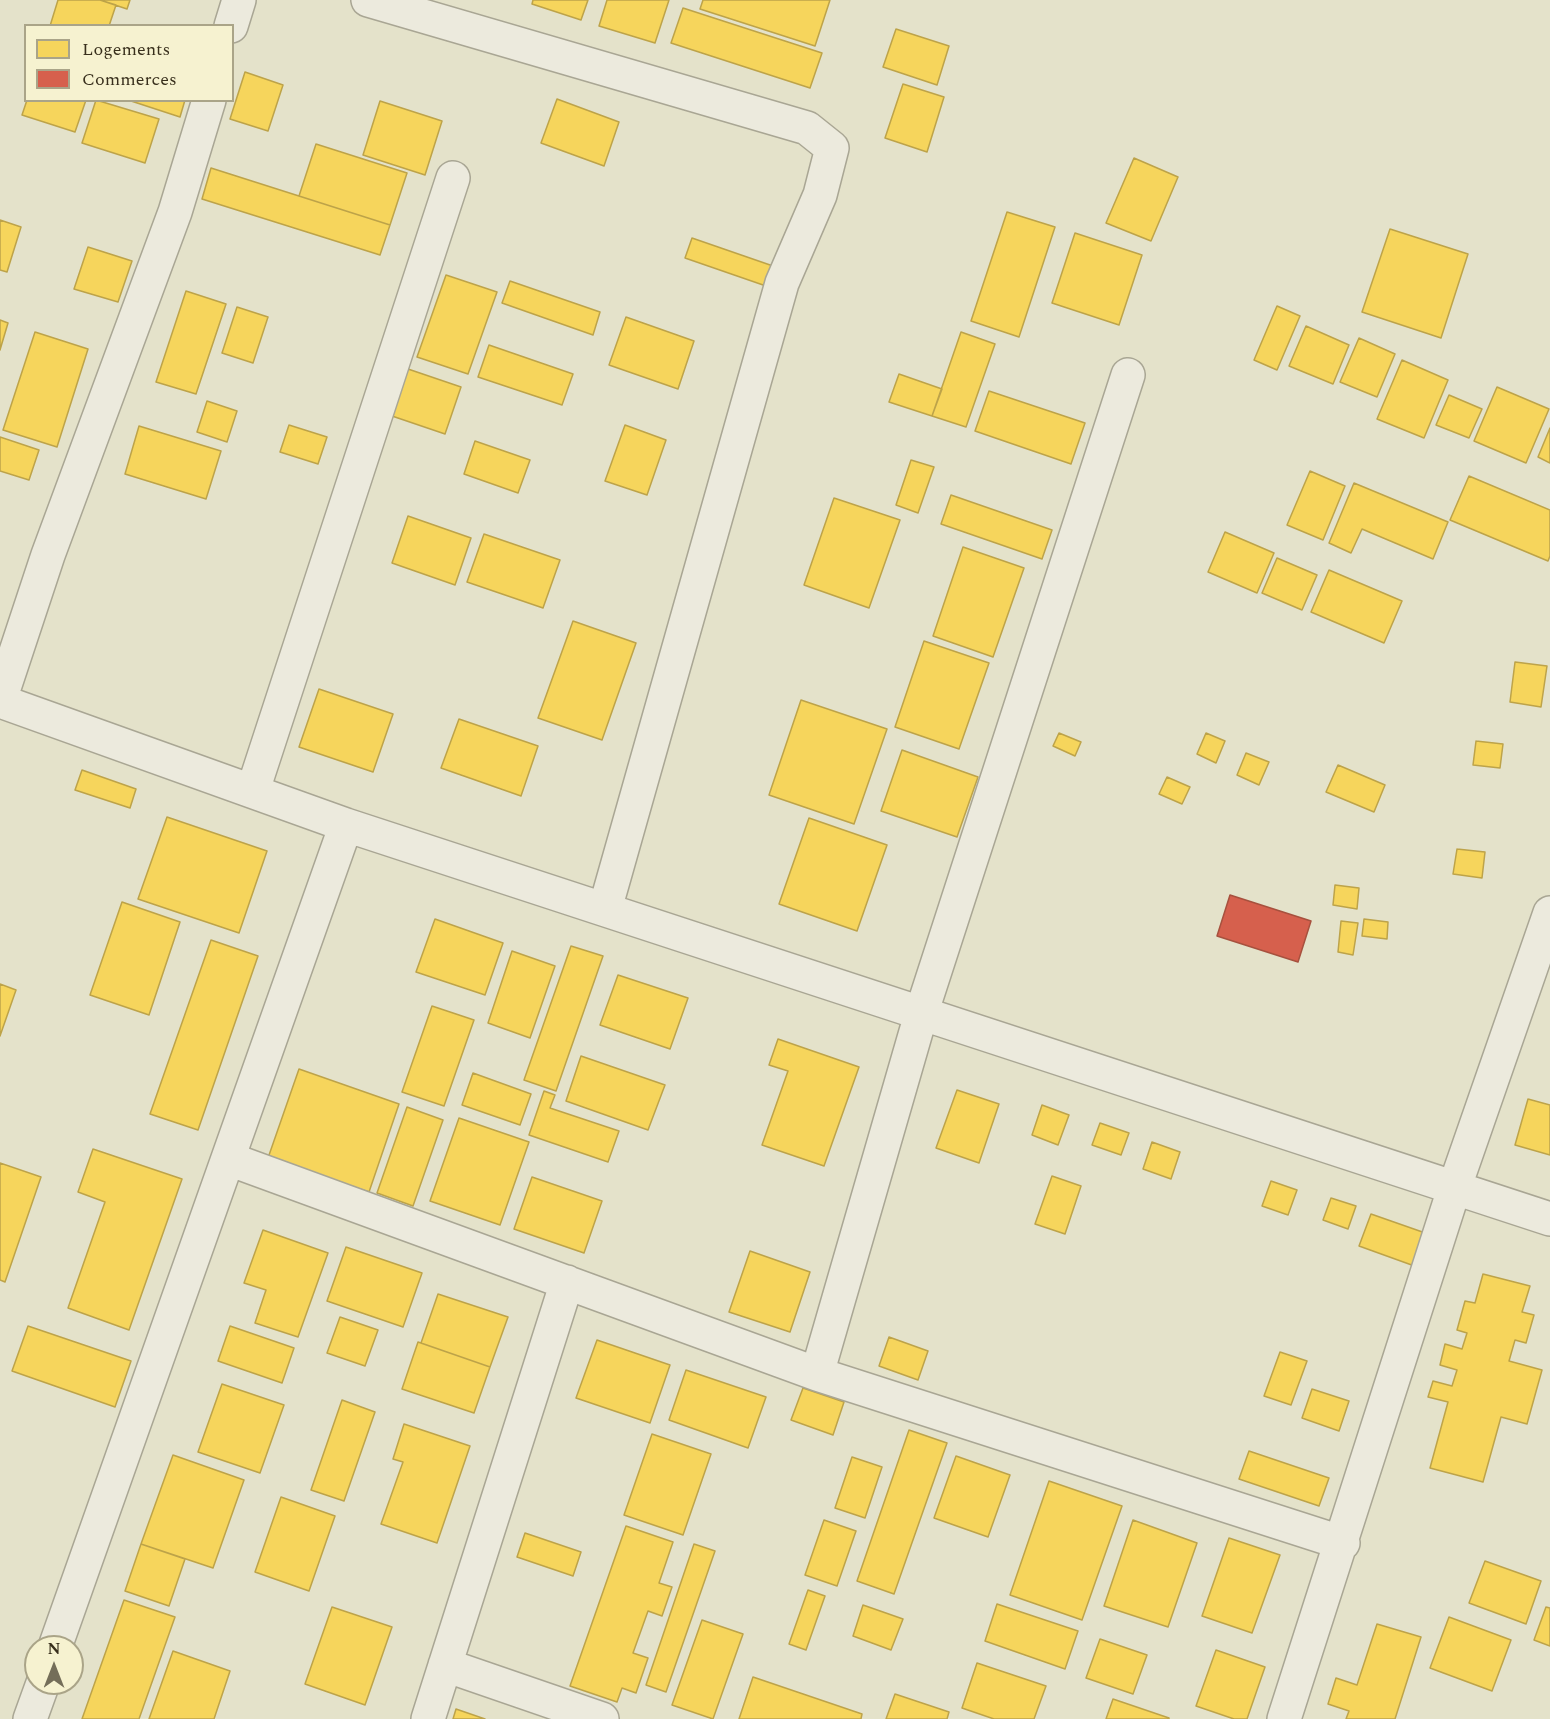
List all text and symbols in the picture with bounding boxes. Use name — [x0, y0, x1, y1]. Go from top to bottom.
legend — [24, 24, 234, 102]
text: Logements — [82, 36, 170, 63]
text: Commerces — [82, 66, 177, 93]
north arrow — [24, 1635, 84, 1695]
text: N — [47, 1637, 61, 1661]

